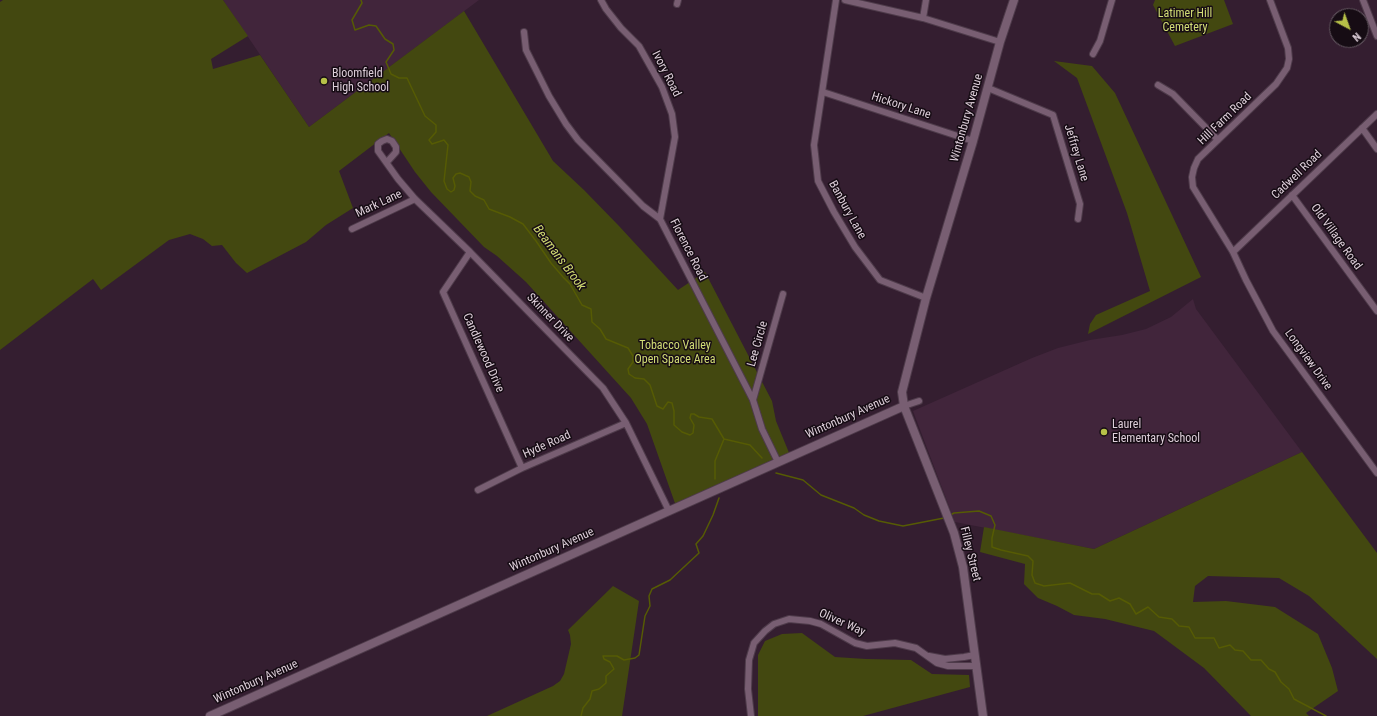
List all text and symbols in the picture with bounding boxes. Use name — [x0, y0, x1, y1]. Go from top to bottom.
park label: Latimer Hill Cemetery — [1158, 7, 1212, 35]
north arrow — [1329, 8, 1369, 48]
text: N — [1350, 30, 1363, 44]
street label: Ivory Road — [648, 49, 684, 99]
place label: Bloomfield High School — [332, 67, 389, 95]
street label: Wintonbury Avenue — [948, 72, 986, 164]
marker: Bloomfield High School — [319, 76, 329, 86]
street label: Hickory Lane — [869, 90, 933, 122]
street label: Hill Farm Road — [1195, 90, 1255, 148]
street label: Jeffrey Lane — [1061, 123, 1091, 183]
street label: Cadwell Road — [1269, 147, 1325, 203]
street label: Banbury Lane — [825, 178, 869, 242]
street label: Mark Lane — [354, 187, 404, 221]
street label: Old Village Road — [1307, 201, 1365, 273]
street label: Florence Road — [666, 217, 710, 283]
water label: Beamans Brook — [529, 222, 589, 294]
street label: Skinner Drive — [523, 291, 577, 345]
street label: Candlewood Drive — [459, 311, 507, 395]
street label: Lee Circle — [745, 320, 771, 368]
street label: Longview Drive — [1281, 327, 1335, 393]
park label: Tobacco Valley Open Space Area — [635, 339, 715, 367]
street label: Wintonbury Avenue — [804, 392, 892, 442]
place label: Laurel Elementary School — [1112, 418, 1200, 446]
marker: Laurel Elementary School — [1099, 427, 1109, 437]
street label: Hyde Road — [521, 428, 573, 462]
street label: Wintonbury Avenue — [508, 525, 596, 575]
street label: Filley Street — [956, 525, 984, 583]
street label: Oliver Way — [816, 606, 868, 640]
street label: Wintonbury Avenue — [212, 657, 300, 707]

